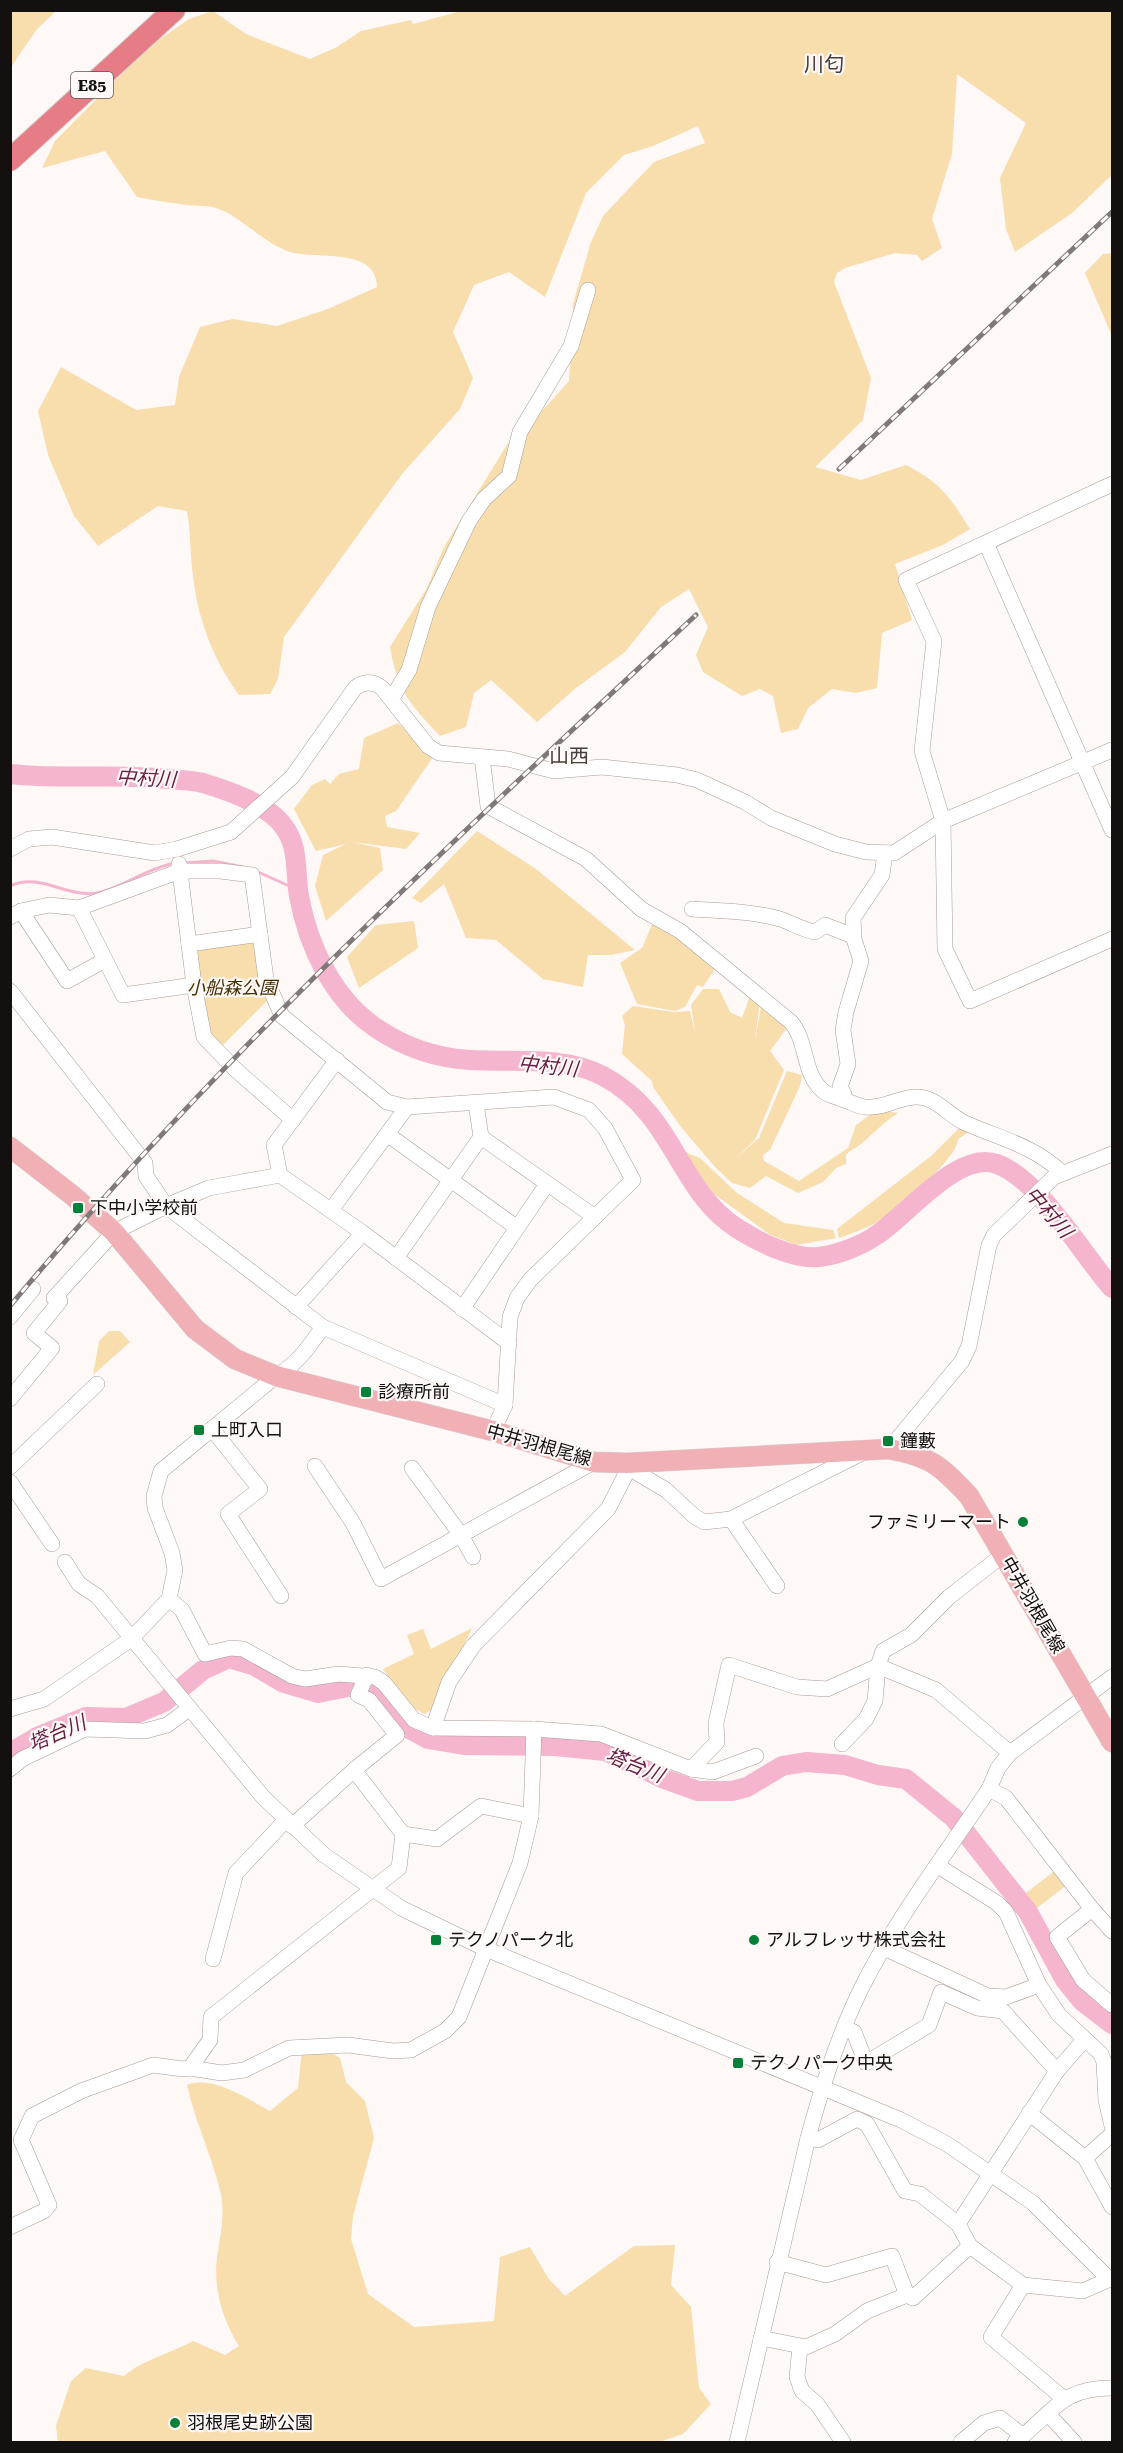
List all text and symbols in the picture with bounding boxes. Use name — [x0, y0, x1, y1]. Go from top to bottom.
district label: 川匂 — [804, 52, 844, 76]
road number: E85 — [71, 72, 113, 98]
district label: 山西 — [549, 744, 589, 768]
water label: 中村川 — [115, 764, 179, 792]
park label: 小船森公園 — [187, 977, 280, 998]
water label: 中村川 — [517, 1051, 581, 1081]
water label: 中村川 — [1020, 1181, 1079, 1244]
place label: 下中小学校前 — [90, 1197, 198, 1218]
marker: 下中小学校前 — [71, 1201, 85, 1215]
place label: 診療所前 — [378, 1381, 450, 1402]
marker: 診療所前 — [359, 1385, 373, 1399]
place label: 上町入口 — [211, 1419, 283, 1440]
street label: 中井羽根尾線 — [484, 1420, 594, 1469]
marker: 上町入口 — [192, 1423, 206, 1437]
place label: 鐘藪 — [900, 1430, 936, 1451]
marker: 鐘藪 — [881, 1434, 895, 1448]
place label: ファミリーマート — [867, 1511, 1011, 1532]
marker: ファミリーマート — [1016, 1515, 1030, 1529]
street label: 中井羽根尾線 — [997, 1553, 1070, 1657]
water label: 塔台川 — [25, 1709, 91, 1756]
water label: 塔台川 — [603, 1743, 669, 1788]
place label: テクノパーク北 — [448, 1929, 573, 1950]
place label: アルフレッサ株式会社 — [766, 1929, 946, 1950]
marker: テクノパーク北 — [429, 1933, 443, 1947]
marker: アルフレッサ株式会社 — [747, 1933, 761, 1947]
place label: テクノパーク中央 — [750, 2052, 893, 2073]
marker: テクノパーク中央 — [731, 2056, 745, 2070]
place label: 羽根尾史跡公園 — [187, 2412, 313, 2433]
marker: 羽根尾史跡公園 — [168, 2416, 182, 2430]

